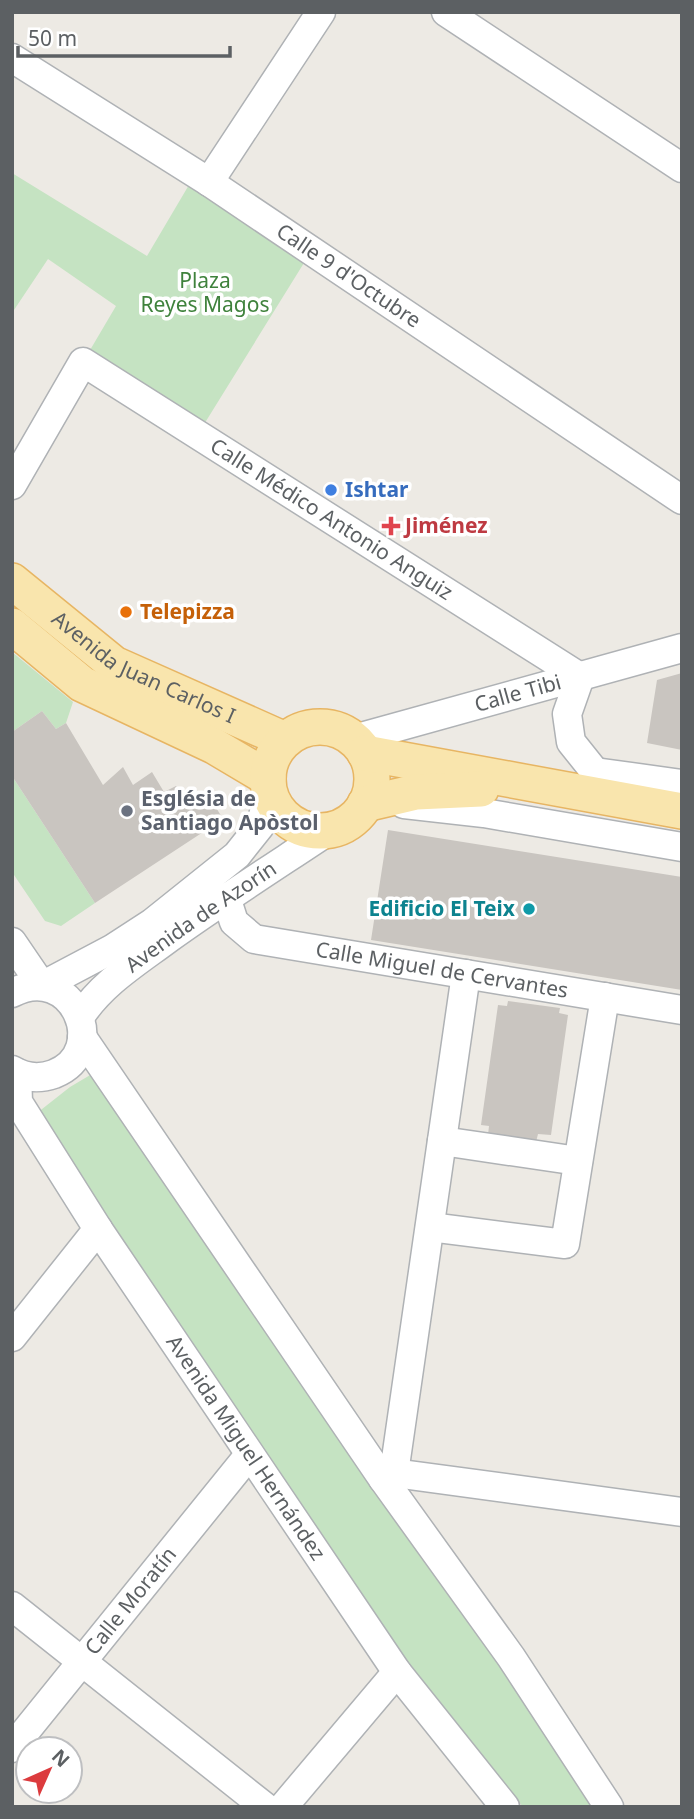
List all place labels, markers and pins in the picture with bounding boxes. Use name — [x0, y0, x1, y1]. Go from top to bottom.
place label: Ishtar — [345, 475, 409, 503]
marker: Ishtar — [323, 482, 339, 498]
place label: Jiménez — [403, 511, 488, 539]
marker: Jiménez — [383, 518, 399, 534]
place label: Telepizza — [140, 597, 235, 625]
marker: Telepizza — [118, 604, 134, 620]
place label: Església de Santiago Apòstol — [141, 784, 319, 836]
marker: Església de Santiago Apòstol — [119, 803, 135, 819]
place label: Edificio El Teix — [369, 894, 516, 922]
marker: Edificio El Teix — [521, 901, 537, 917]

